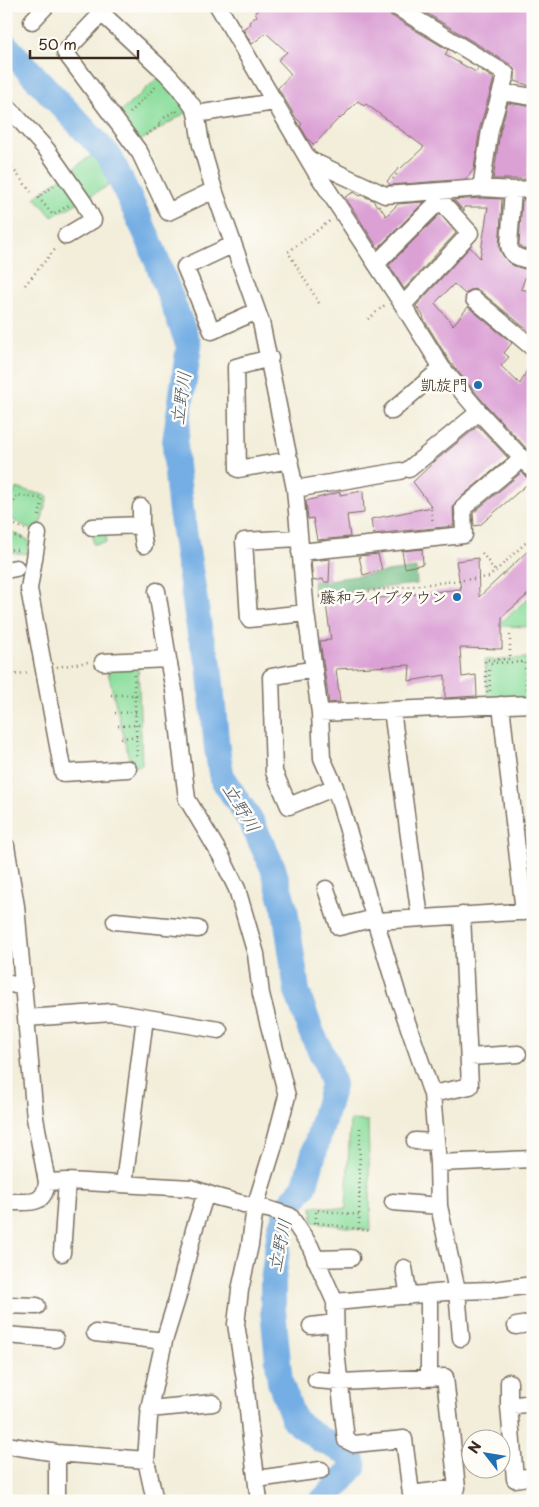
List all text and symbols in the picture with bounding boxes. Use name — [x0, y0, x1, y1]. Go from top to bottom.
scale bar — [30, 28, 138, 60]
text: 50 m — [38, 32, 77, 55]
water label: 立野川 — [162, 369, 197, 426]
place label: 凱旋門 — [420, 372, 468, 396]
marker: 凱旋門 — [472, 379, 484, 391]
place label: 藤和ライブタウン — [320, 584, 447, 608]
marker: 藤和ライブタウン — [451, 591, 463, 603]
water label: 立野川 — [217, 777, 268, 837]
water label: 立野川 — [260, 1215, 297, 1274]
north arrow — [462, 1430, 512, 1480]
text: N — [463, 1437, 486, 1457]

